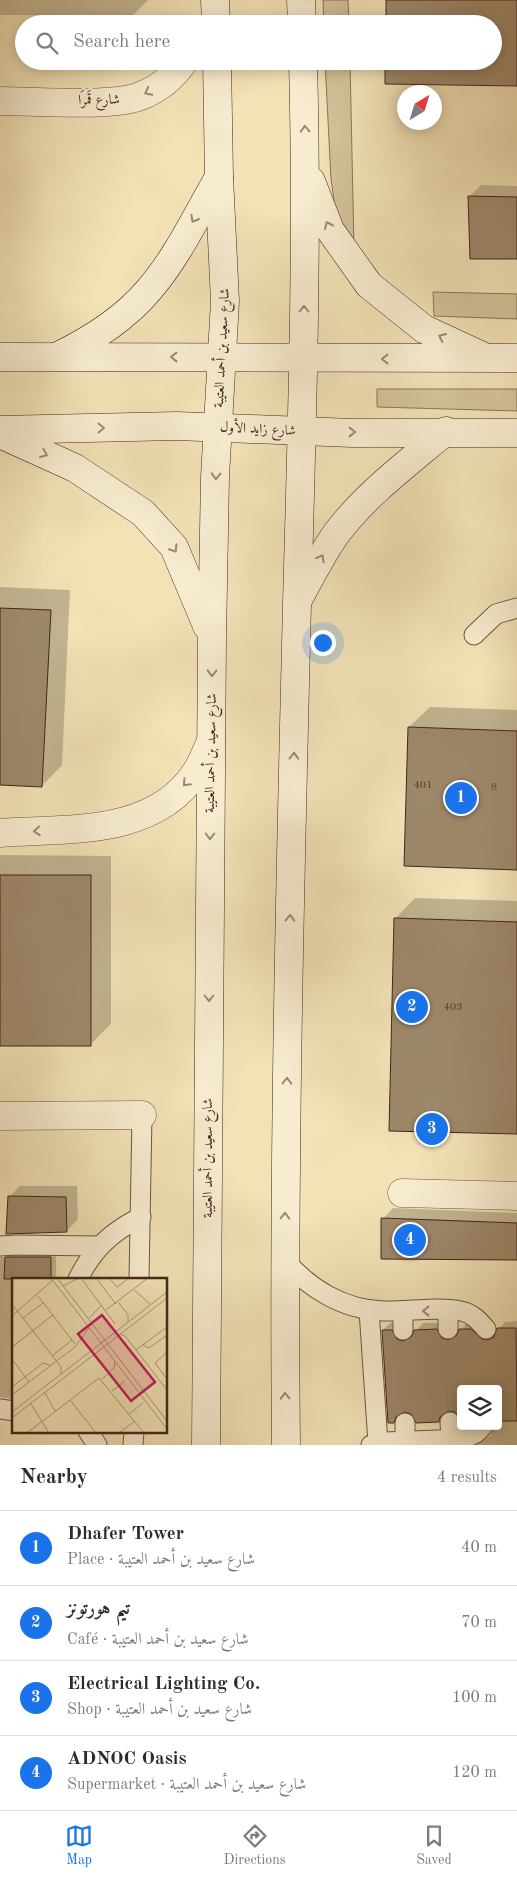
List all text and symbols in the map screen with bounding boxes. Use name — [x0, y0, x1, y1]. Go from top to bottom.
search box — [15, 15, 502, 70]
icon: search — [33, 29, 61, 57]
text: Search here — [73, 33, 170, 52]
north arrow — [397, 85, 442, 130]
one-way arrow — [144, 86, 153, 96]
street label: شارع قَمرَا — [78, 89, 120, 111]
one-way arrow — [300, 125, 310, 132]
one-way arrow — [191, 214, 201, 223]
one-way arrow — [324, 221, 335, 230]
street label: شارع سعيد بن أحمد العتيبة — [208, 288, 236, 408]
one-way arrow — [299, 305, 309, 312]
one-way arrow — [438, 333, 447, 343]
one-way arrow — [170, 352, 178, 362]
one-way arrow — [380, 354, 388, 364]
street label: شارع زايد الأول — [219, 416, 297, 442]
one-way arrow — [98, 423, 105, 433]
one-way arrow — [348, 427, 356, 437]
one-way arrow — [39, 448, 48, 459]
one-way arrow — [210, 472, 221, 480]
one-way arrow — [167, 543, 177, 552]
one-way arrow — [315, 555, 325, 564]
your location — [310, 630, 336, 656]
one-way arrow — [207, 670, 217, 678]
street label: شارع سعيد بن أحمد العتيبة — [199, 693, 223, 813]
one-way arrow — [289, 751, 299, 759]
one-way arrow — [183, 777, 192, 786]
pin: 1 — [445, 779, 477, 817]
house number: 401 — [413, 780, 433, 791]
house number: 8 — [491, 782, 497, 793]
one-way arrow — [33, 825, 41, 836]
one-way arrow — [205, 832, 215, 840]
one-way arrow — [285, 914, 296, 922]
pin: 2 — [396, 988, 428, 1026]
one-way arrow — [204, 995, 214, 1003]
house number: 403 — [443, 1002, 463, 1013]
one-way arrow — [282, 1076, 292, 1084]
street label: شارع سعيد بن أحمد العتيبة — [197, 1098, 219, 1218]
pin: 3 — [416, 1110, 448, 1148]
one-way arrow — [279, 1212, 290, 1220]
pin: 4 — [394, 1221, 426, 1259]
inset map — [12, 1278, 168, 1432]
one-way arrow — [421, 1306, 429, 1316]
map controls — [457, 1385, 502, 1430]
button: layers — [457, 1385, 502, 1430]
one-way arrow — [280, 1392, 291, 1400]
text: Nearby — [20, 1467, 88, 1488]
text: 4 results — [437, 1470, 497, 1486]
text: Dhafer Tower — [67, 1525, 184, 1544]
text: 1 — [31, 1540, 41, 1556]
text: 40 m — [461, 1540, 497, 1556]
text: Place · شارع سعيد بن أحمد العتيبة — [67, 1552, 255, 1568]
text: تيم هورتونز — [67, 1600, 130, 1619]
text: 2 — [31, 1615, 41, 1631]
text: 70 m — [461, 1615, 497, 1631]
text: Café · شارع سعيد بن أحمد العتيبة — [67, 1632, 249, 1648]
text: Electrical Lighting Co. — [67, 1675, 260, 1694]
text: 3 — [31, 1690, 41, 1706]
text: 100 m — [452, 1690, 497, 1706]
text: Shop · شارع سعيد بن أحمد العتيبة — [67, 1702, 252, 1718]
text: ADNOC Oasis — [67, 1750, 187, 1769]
text: 4 — [31, 1765, 41, 1781]
text: 120 m — [452, 1765, 497, 1781]
text: Supermarket · شارع سعيد بن أحمد العتيبة — [67, 1777, 306, 1793]
tab: Map — [65, 1822, 93, 1869]
tab: Directions — [224, 1822, 286, 1869]
tab: Saved — [416, 1822, 452, 1869]

